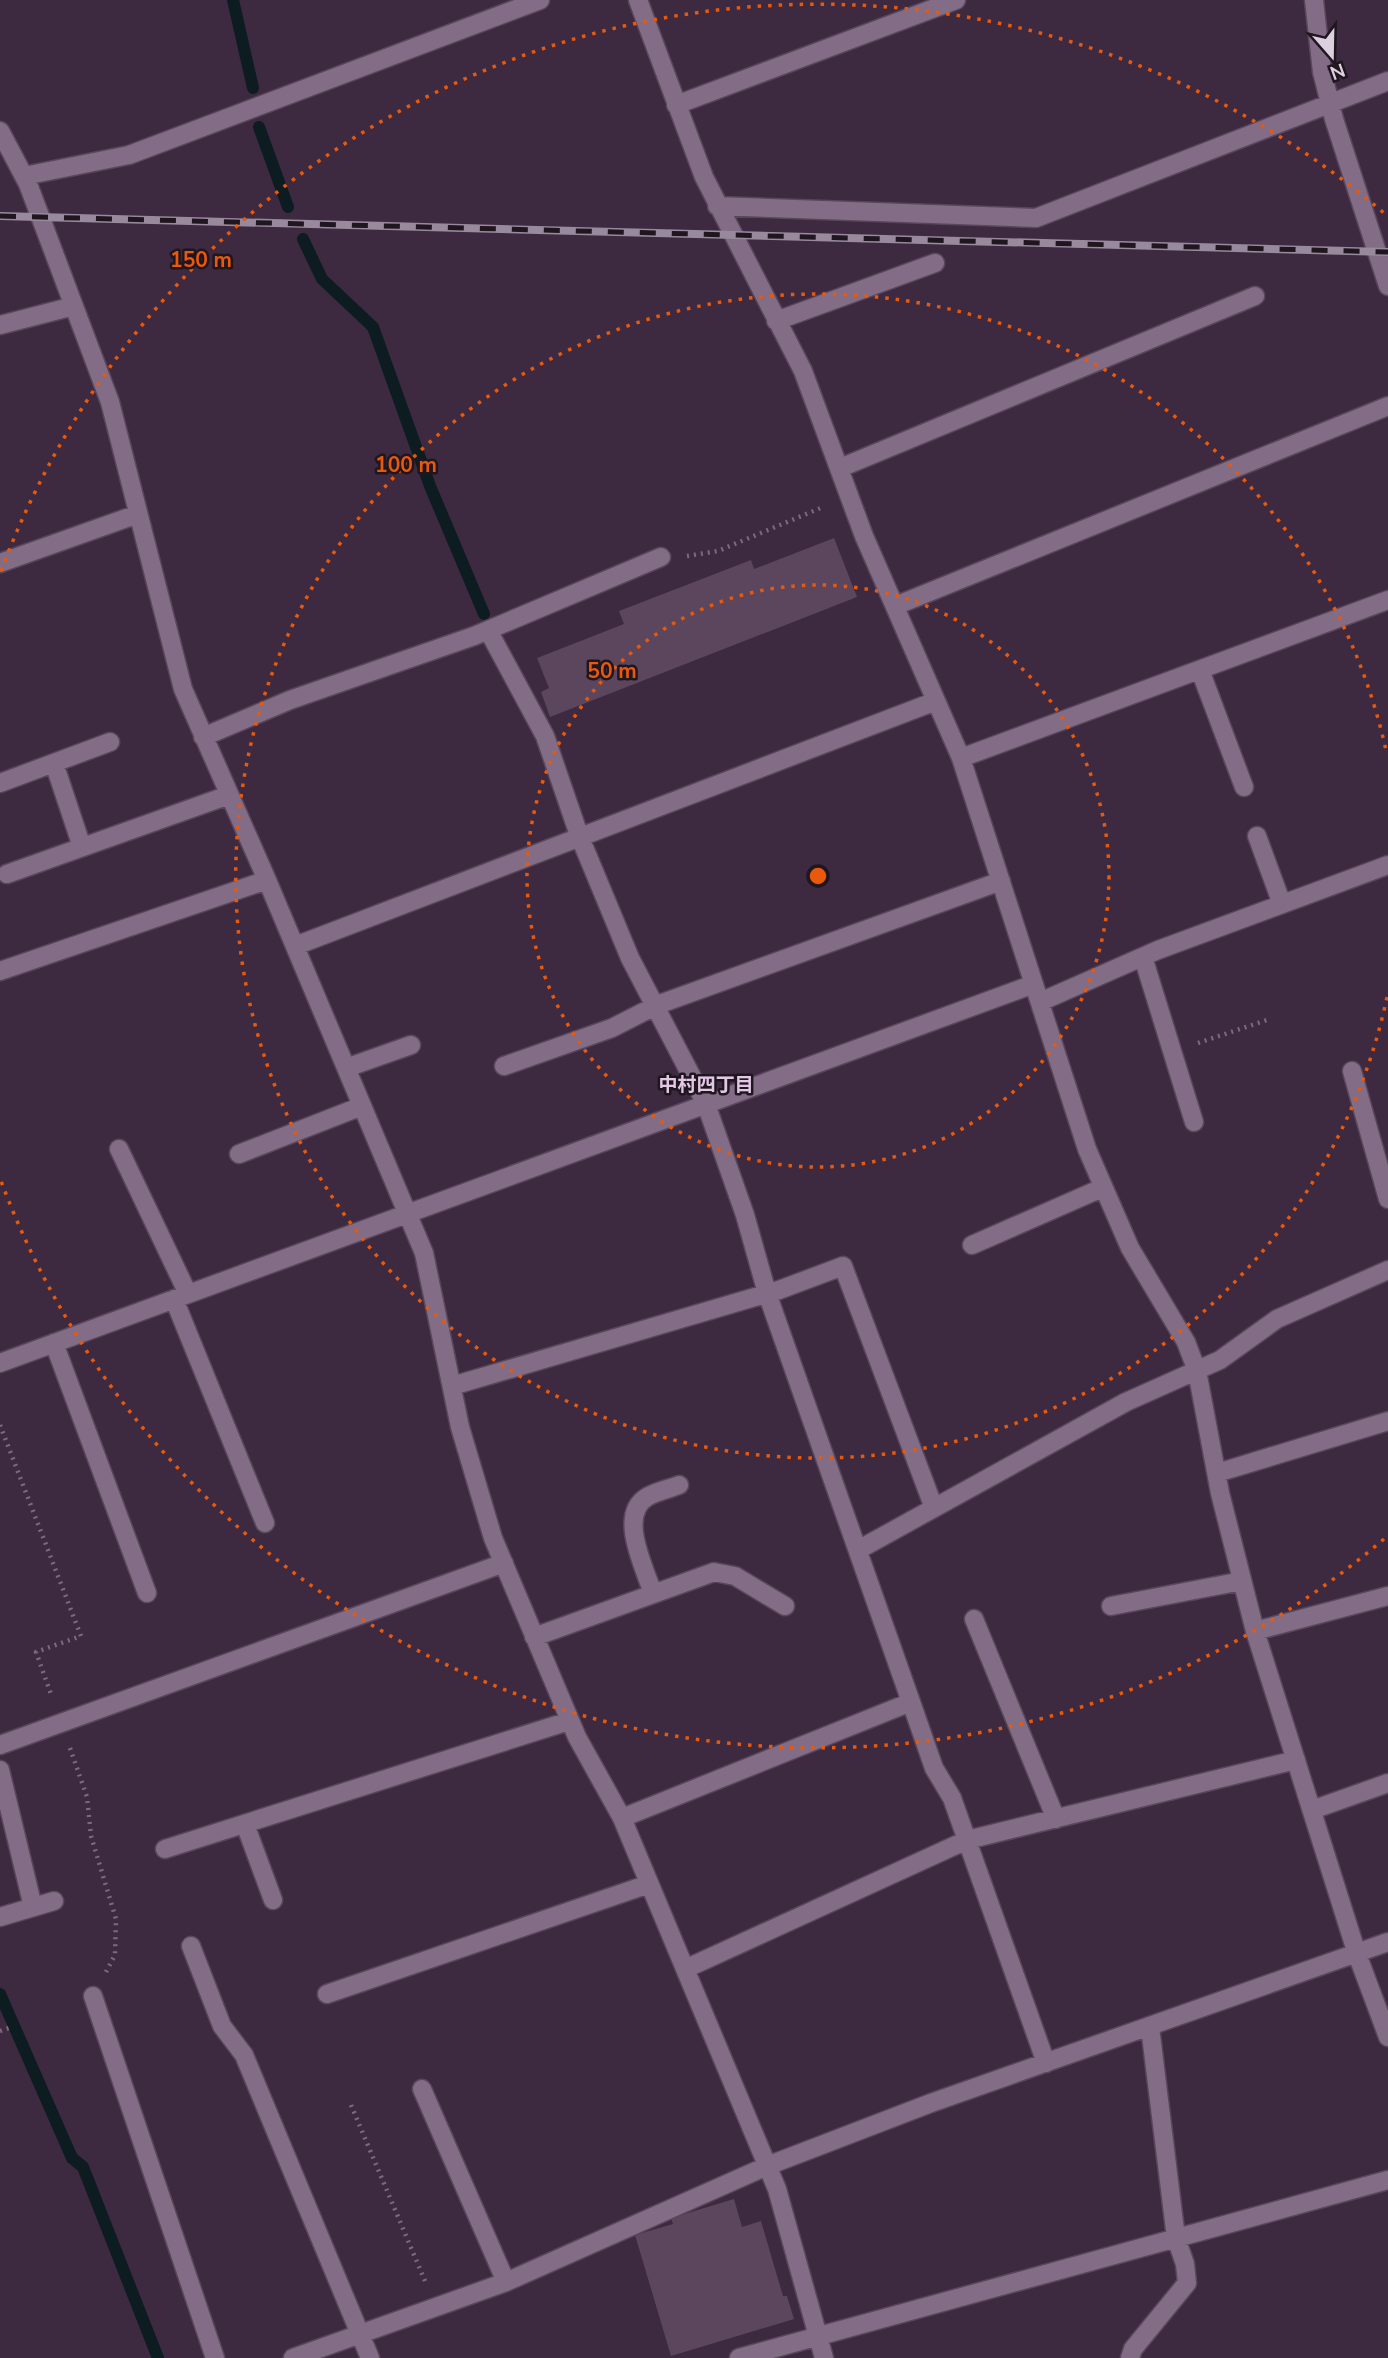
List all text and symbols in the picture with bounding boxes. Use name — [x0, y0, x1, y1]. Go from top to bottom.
north arrow — [1297, 21, 1367, 91]
text: N — [1326, 56, 1349, 86]
text: 150 m — [170, 246, 232, 274]
text: 100 m — [375, 451, 437, 479]
text: 50 m — [587, 657, 637, 685]
centre of rings — [806, 864, 830, 888]
district label: 中村四丁目 — [658, 1072, 754, 1098]

